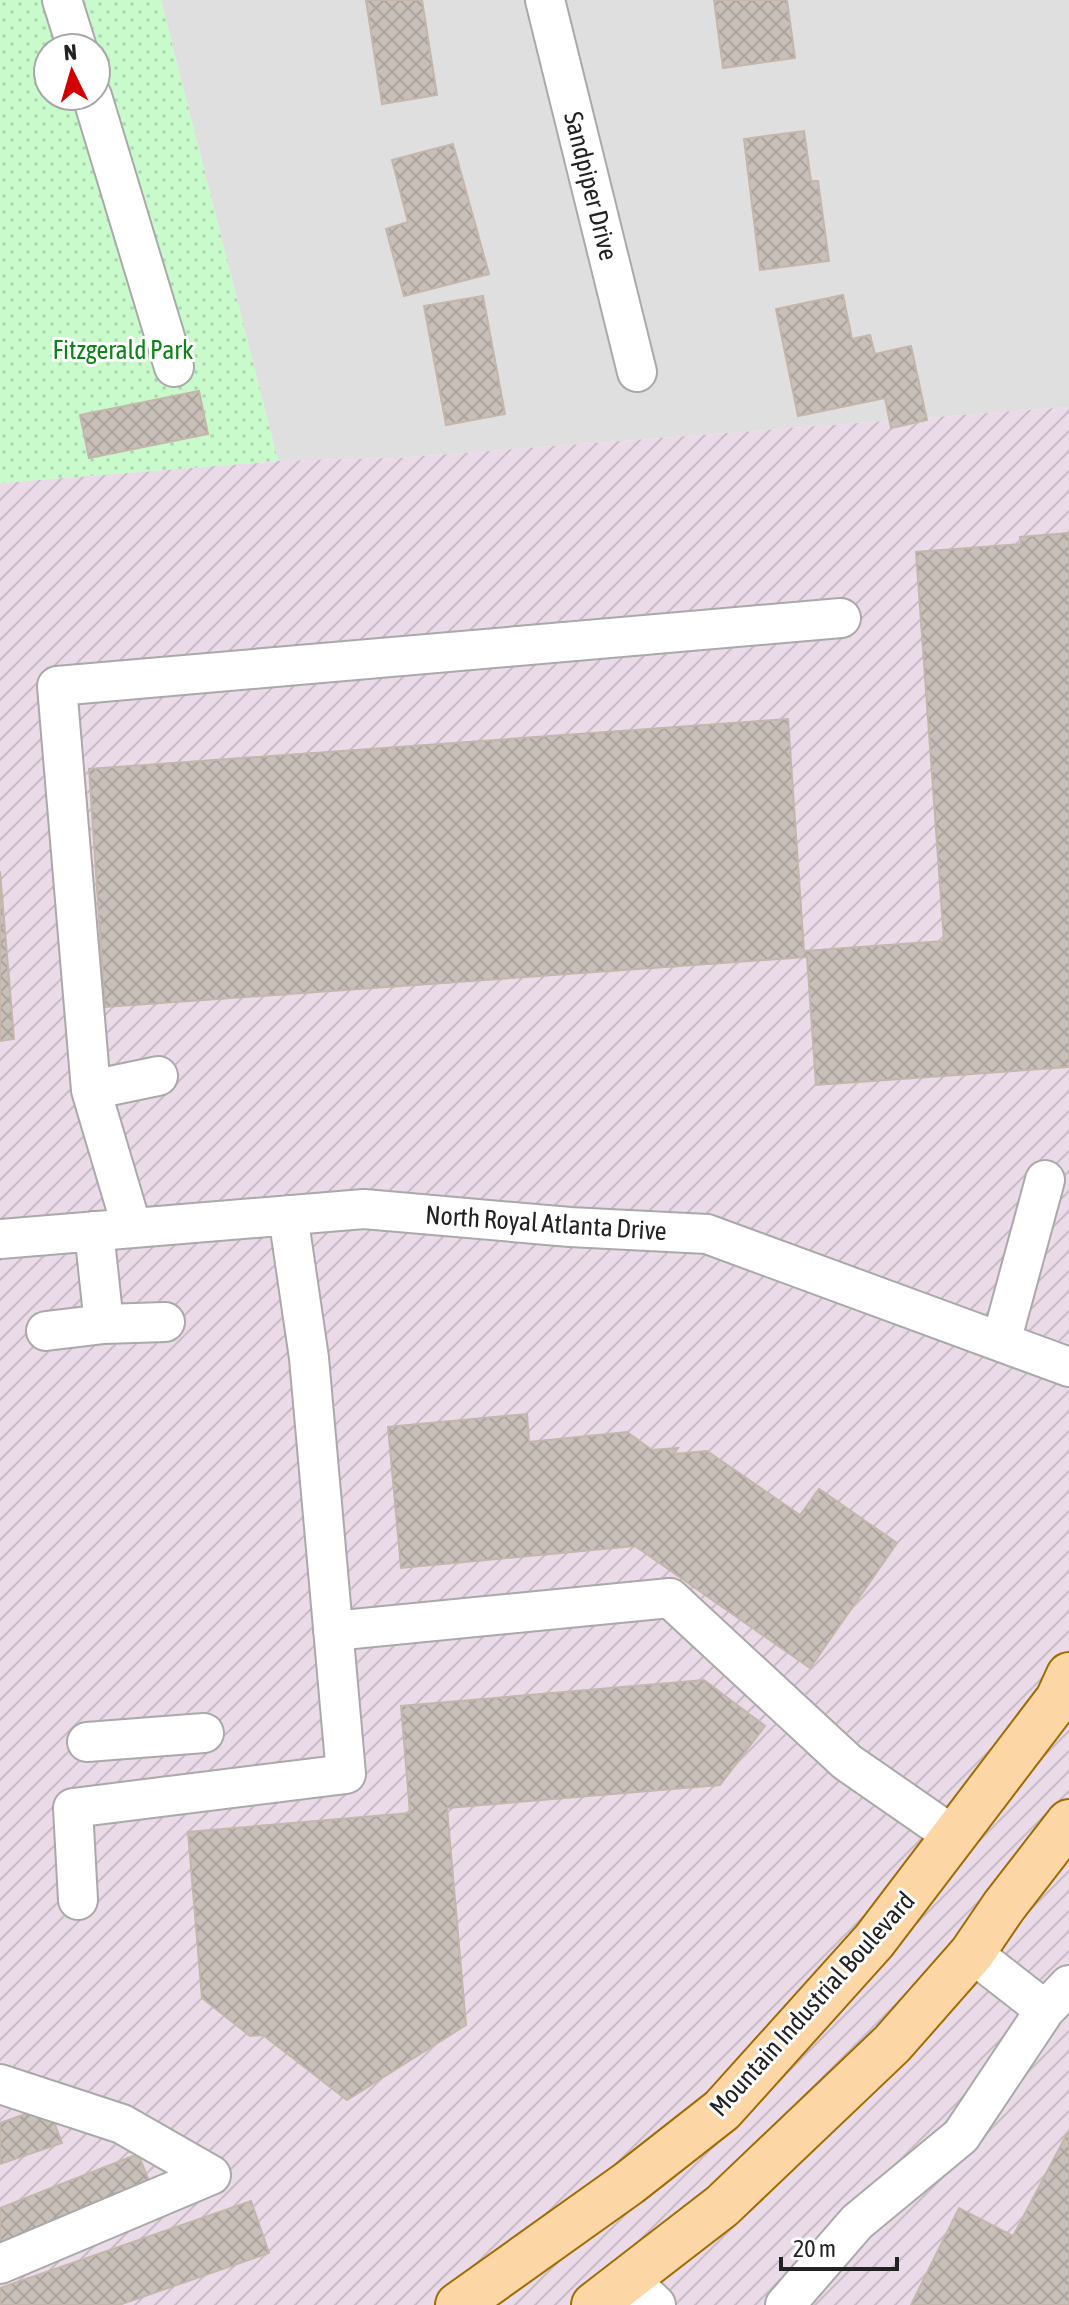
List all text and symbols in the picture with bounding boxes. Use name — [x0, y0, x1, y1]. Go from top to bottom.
north arrow — [32, 32, 112, 112]
text: N — [63, 39, 78, 66]
street label: Sandpiper Drive — [558, 109, 624, 263]
park label: Fitzgerald Park — [53, 335, 193, 365]
street label: North Royal Atlanta Drive — [424, 1200, 668, 1246]
street label: Mountain Industrial Boulevard — [703, 1886, 921, 2122]
scale bar — [781, 2221, 897, 2271]
text: 20 m — [793, 2235, 836, 2262]

